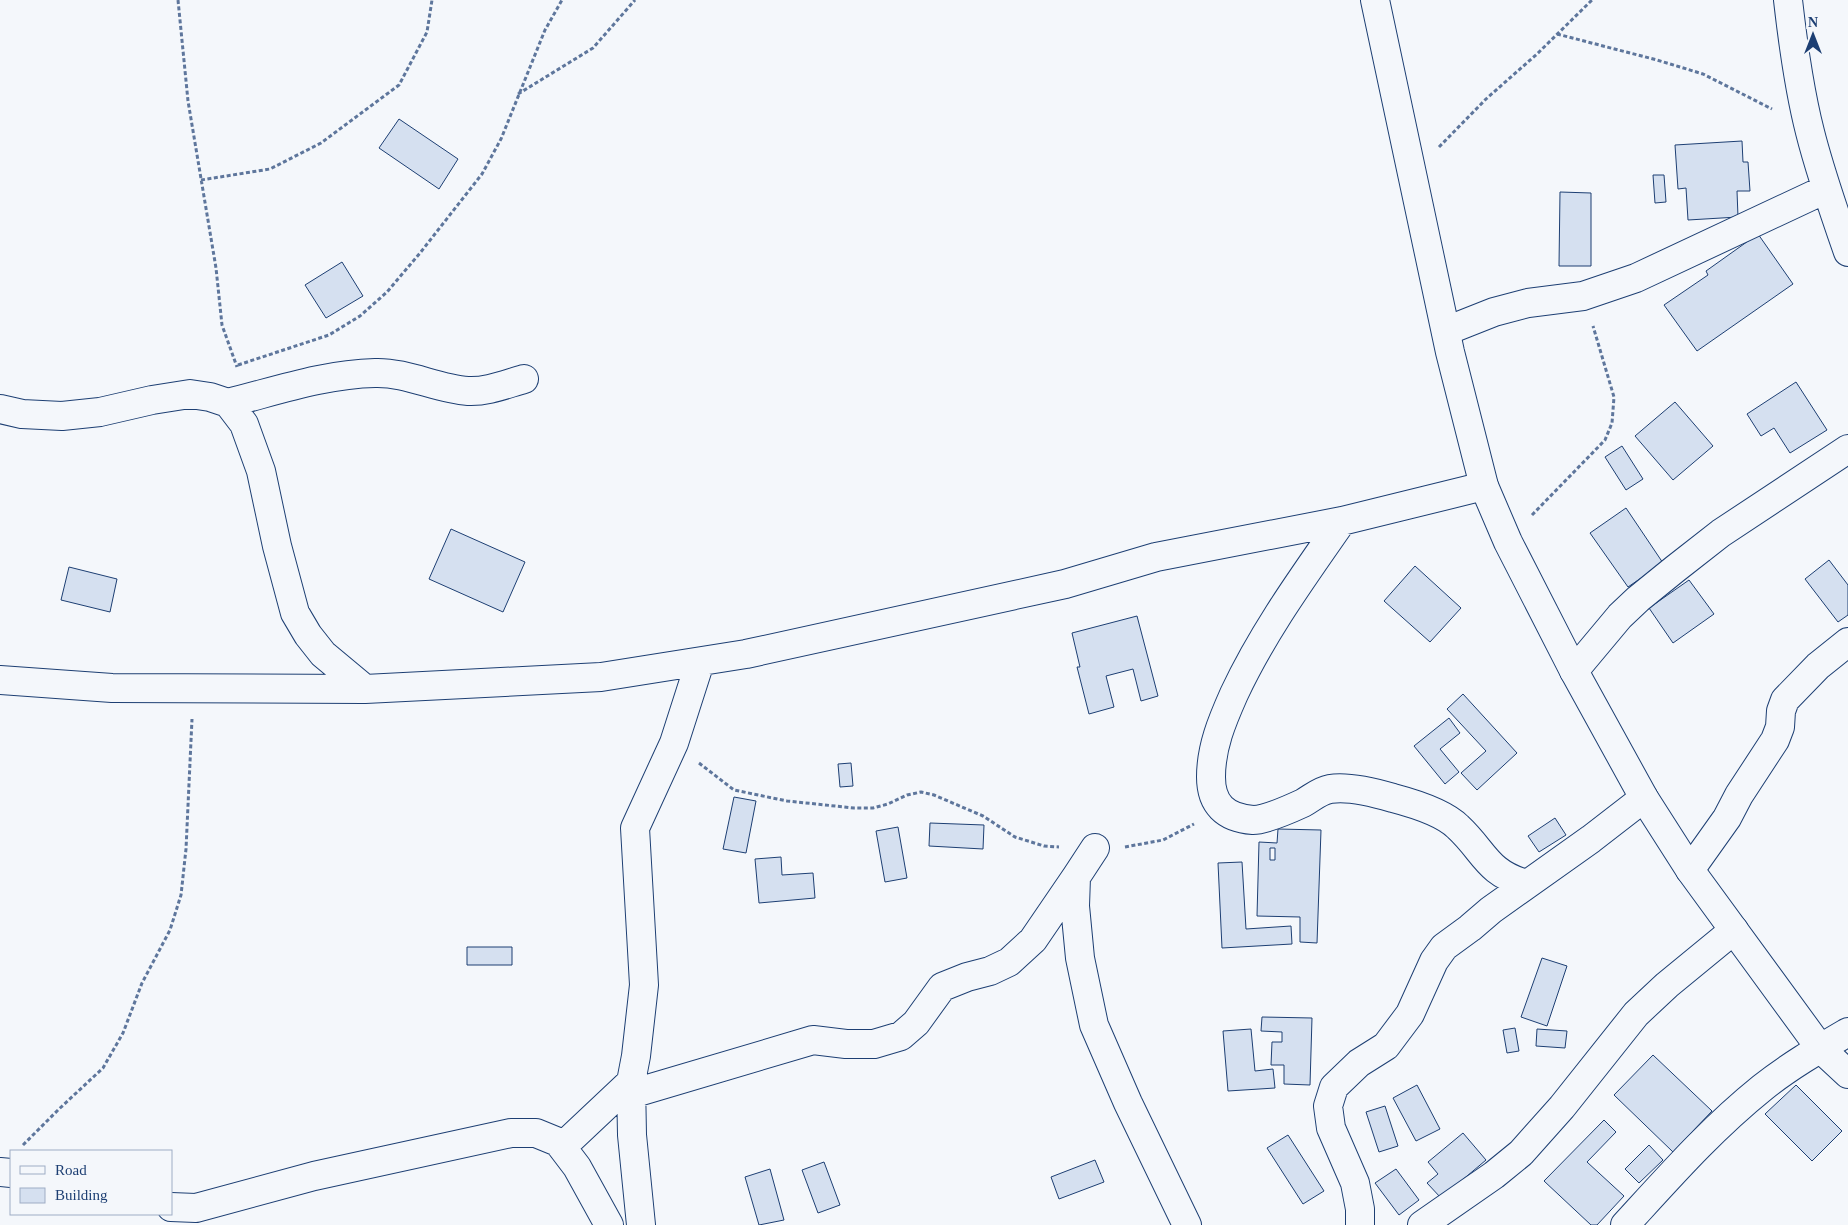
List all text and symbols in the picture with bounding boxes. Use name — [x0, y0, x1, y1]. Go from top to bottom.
north arrow — [1788, 10, 1838, 60]
text: N — [1808, 15, 1818, 30]
legend — [10, 1150, 172, 1215]
text: Road — [55, 1162, 87, 1178]
text: Building — [55, 1187, 108, 1203]

